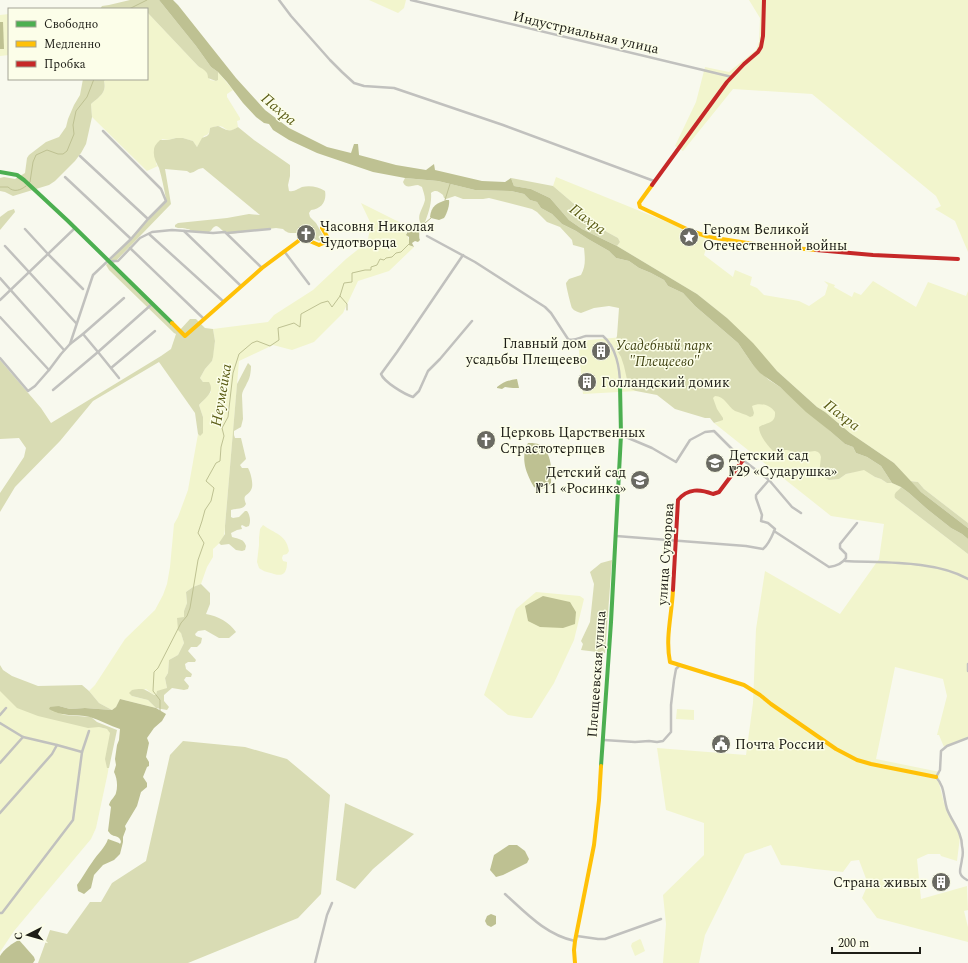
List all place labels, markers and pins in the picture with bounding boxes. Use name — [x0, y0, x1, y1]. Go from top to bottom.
place label: Часовня Николая Чудотворца — [320, 216, 434, 253]
place label: Героям Великой Отечественной войны — [703, 219, 847, 256]
church icon: Часовня Николая Чудотворца — [295, 223, 317, 245]
place icon: Героям Великой Отечественной войны — [678, 226, 700, 248]
place label: Главный дом усадьбы Плещеево — [465, 333, 587, 370]
building icon: Главный дом усадьбы Плещеево — [590, 340, 612, 362]
building icon: Голландский домик — [576, 371, 598, 393]
place label: Голландский домик — [601, 372, 730, 393]
place label: Церковь Царственных Страстотерпцев — [500, 422, 645, 459]
church icon: Церковь Царственных Страстотерпцев — [475, 429, 497, 451]
place label: Детский сад №29 «Сударушка» — [729, 445, 837, 482]
school or university icon: Детский сад №29 «Сударушка» — [704, 452, 726, 474]
place label: Детский сад №11 «Росинка» — [536, 462, 626, 499]
school or university icon: Детский сад №11 «Росинка» — [629, 469, 651, 491]
public building icon: Почта России — [710, 733, 732, 755]
place label: Почта России — [735, 734, 824, 755]
building icon: Страна живых — [930, 871, 952, 893]
place label: Страна живых — [833, 872, 927, 893]

